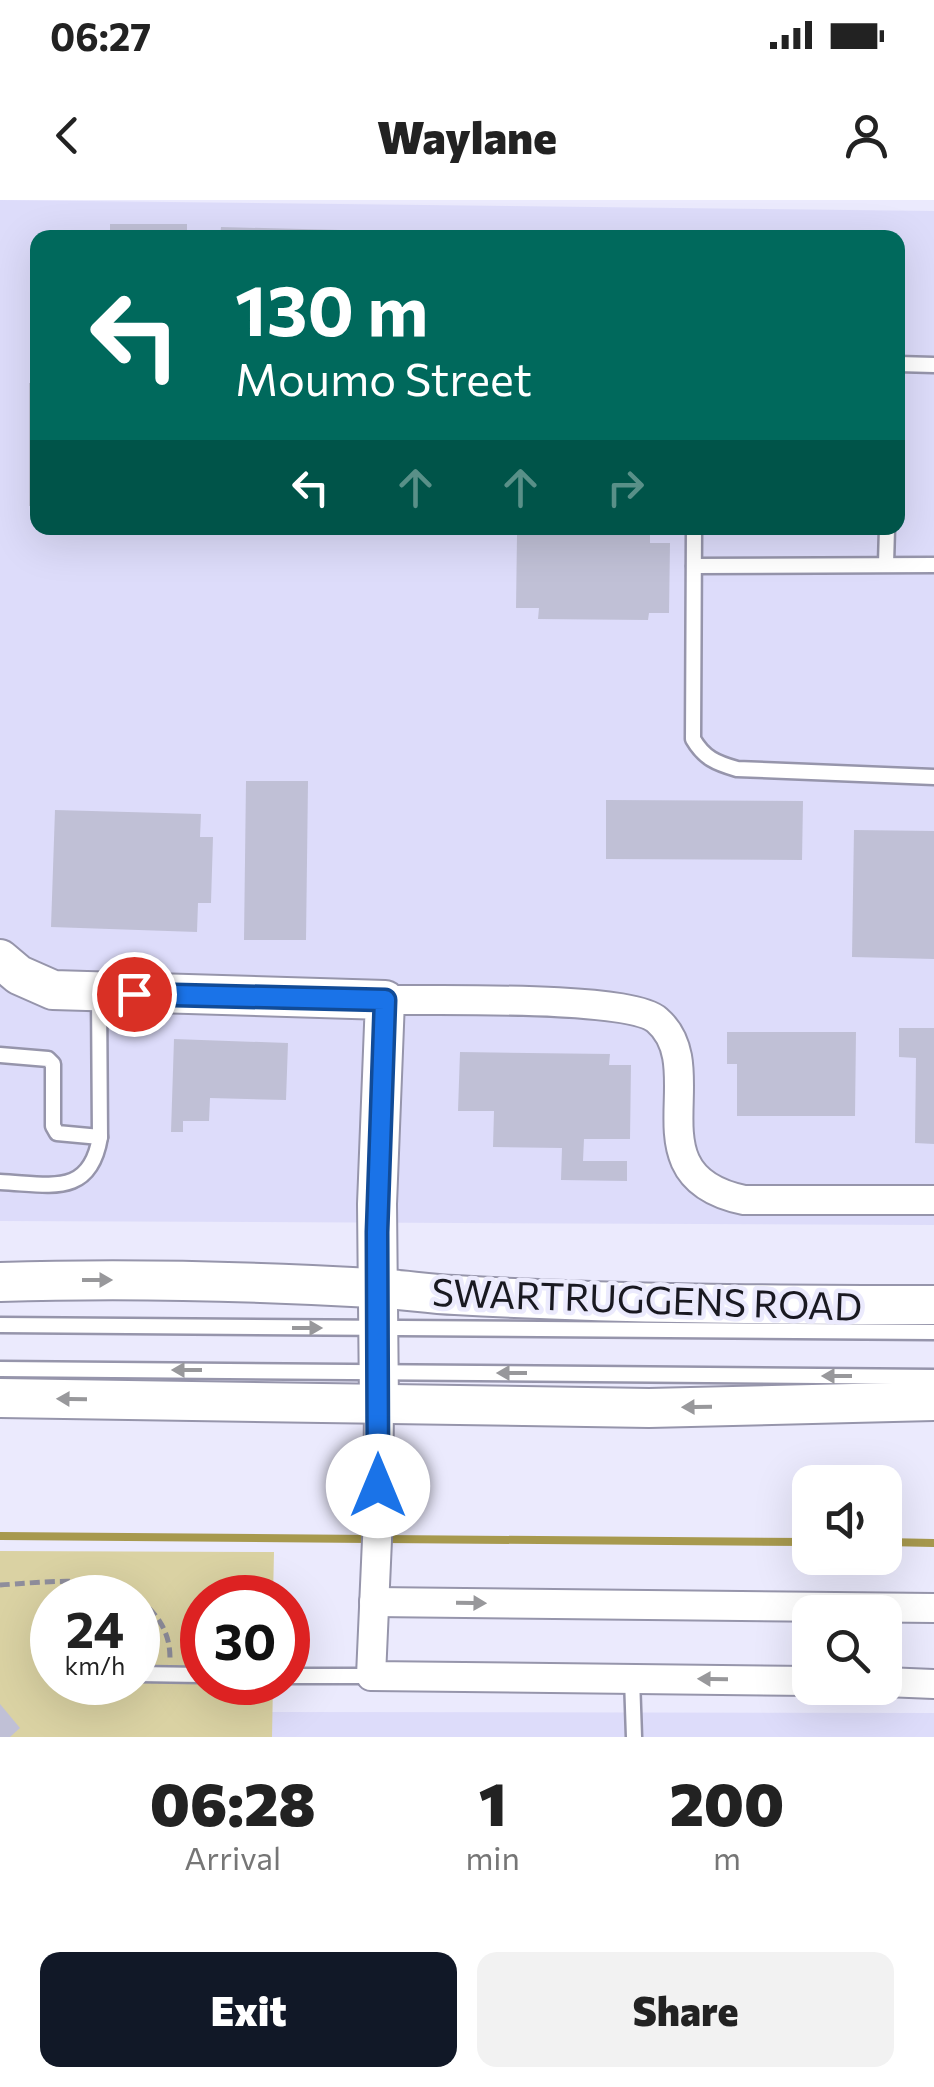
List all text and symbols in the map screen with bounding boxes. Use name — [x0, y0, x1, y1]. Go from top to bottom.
text: 06:27 — [50, 12, 151, 59]
icon: back — [40, 108, 95, 163]
text: Waylane — [377, 108, 557, 163]
icon: person — [839, 108, 894, 163]
text: 130 m — [235, 265, 428, 350]
icon: left — [70, 270, 200, 400]
text: Moumo Street — [235, 350, 532, 405]
icon: left — [283, 460, 338, 515]
icon: ahead — [388, 460, 443, 515]
icon: ahead — [493, 460, 548, 515]
icon: right — [598, 460, 653, 515]
pin — [92, 952, 177, 1037]
icon: arrive — [107, 967, 162, 1022]
street label: SWARTRUGGENS ROAD — [431, 1267, 863, 1329]
one-way arrow — [82, 1272, 114, 1288]
one-way arrow — [292, 1320, 324, 1336]
one-way arrow — [170, 1362, 202, 1378]
one-way arrow — [495, 1365, 527, 1381]
one-way arrow — [820, 1368, 852, 1384]
one-way arrow — [55, 1391, 87, 1407]
one-way arrow — [680, 1400, 712, 1416]
position arrow — [326, 1434, 430, 1538]
map controls — [792, 1465, 902, 1705]
button: sound — [792, 1465, 902, 1575]
speed limit sign: 30 — [180, 1575, 310, 1705]
one-way arrow — [456, 1595, 488, 1611]
button: search — [792, 1595, 902, 1705]
text: 24 — [66, 1597, 124, 1658]
text: km/h — [65, 1650, 125, 1680]
one-way arrow — [696, 1670, 728, 1686]
text: 06:28 — [150, 1765, 316, 1838]
text: 1 — [479, 1765, 507, 1838]
text: 200 — [670, 1765, 784, 1838]
text: Arrival — [184, 1837, 281, 1877]
text: min — [465, 1837, 520, 1877]
text: m — [713, 1837, 741, 1877]
button: Exit — [40, 1952, 457, 2067]
button: Share — [477, 1952, 894, 2067]

